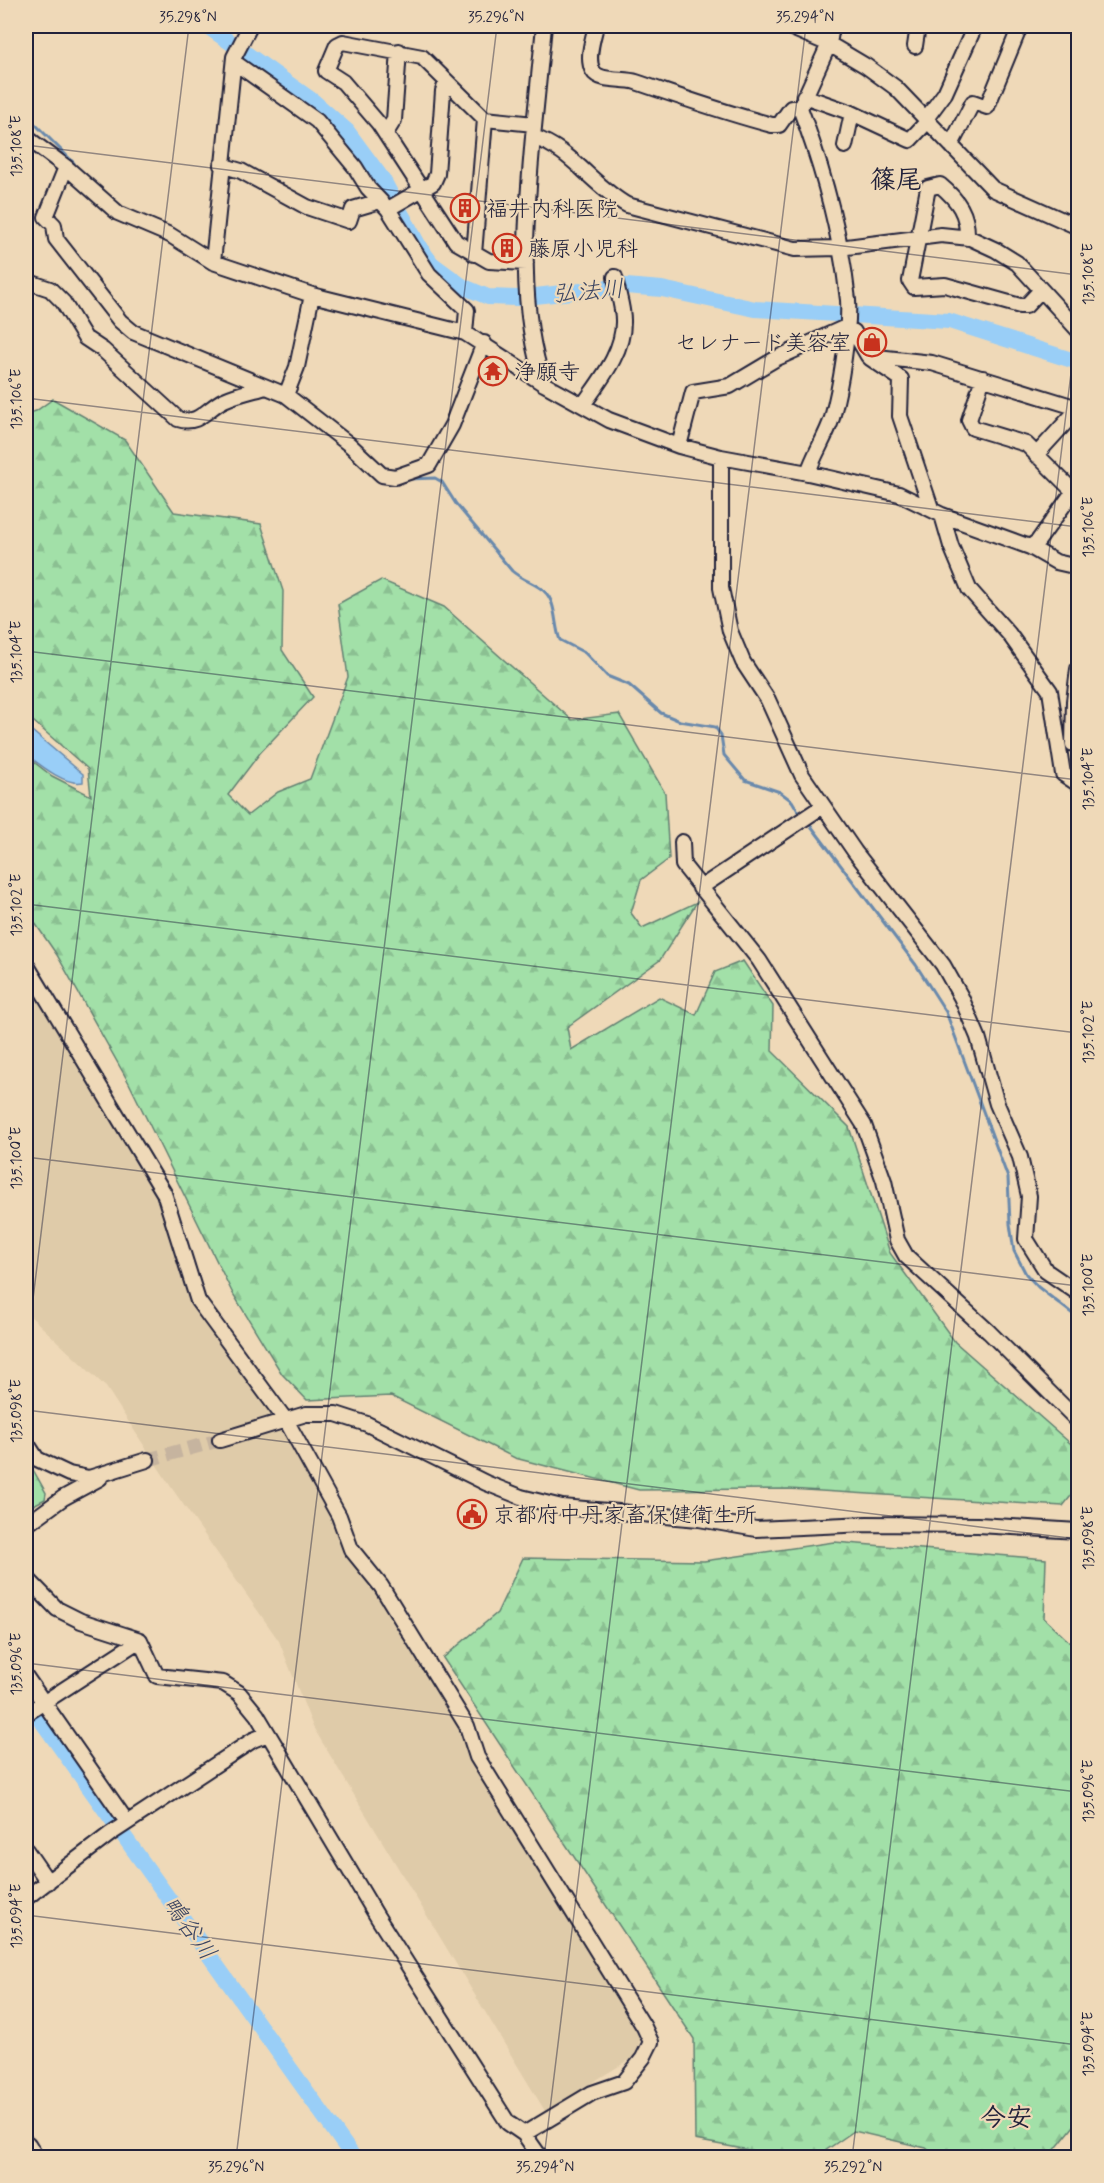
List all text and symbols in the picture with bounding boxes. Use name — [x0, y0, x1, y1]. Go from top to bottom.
text: 35.298°N — [159, 8, 217, 28]
text: 35.296°N — [468, 8, 524, 28]
text: 35.294°N — [776, 8, 834, 28]
text: 135.108°E — [7, 115, 27, 177]
district label: 篠尾 — [870, 164, 922, 198]
building icon: 福井内科医院 — [449, 192, 481, 224]
place label: 福井内科医院 — [486, 196, 618, 224]
building icon: 藤原小児科 — [491, 232, 523, 264]
place label: 藤原小児科 — [528, 236, 638, 264]
text: 135.108°E — [1079, 243, 1099, 305]
water label: 弘法川 — [551, 274, 625, 311]
shop icon: セレナード美容室 — [856, 326, 888, 358]
place label: セレナード美容室 — [675, 330, 851, 358]
temple icon: 浄願寺 — [477, 355, 509, 387]
place label: 浄願寺 — [514, 359, 580, 387]
text: 135.106°E — [7, 368, 27, 430]
text: 135.106°E — [1079, 496, 1099, 558]
text: 135.104°E — [7, 620, 27, 683]
text: 135.104°E — [1079, 747, 1099, 810]
text: 135.102°E — [7, 873, 27, 936]
text: 135.102°E — [1079, 1000, 1099, 1063]
text: 135.100°E — [7, 1126, 27, 1190]
text: 135.100°E — [1079, 1253, 1099, 1317]
text: 135.098°E — [7, 1379, 27, 1443]
public building icon: 京都府中丹家畜保健衛生所 — [456, 1498, 488, 1530]
place label: 京都府中丹家畜保健衛生所 — [493, 1502, 757, 1530]
text: 135.098°E — [1079, 1506, 1099, 1570]
text: 135.096°E — [7, 1632, 27, 1696]
text: 135.096°E — [1079, 1759, 1099, 1823]
text: 135.094°E — [7, 1883, 27, 1948]
water label: 鴫谷川 — [155, 1891, 222, 1967]
text: 135.094°E — [1079, 2011, 1099, 2076]
district label: 今安 — [980, 2102, 1032, 2136]
text: 35.296°N — [208, 2158, 264, 2178]
text: 35.294°N — [516, 2158, 574, 2178]
text: 35.292°N — [824, 2158, 882, 2178]

